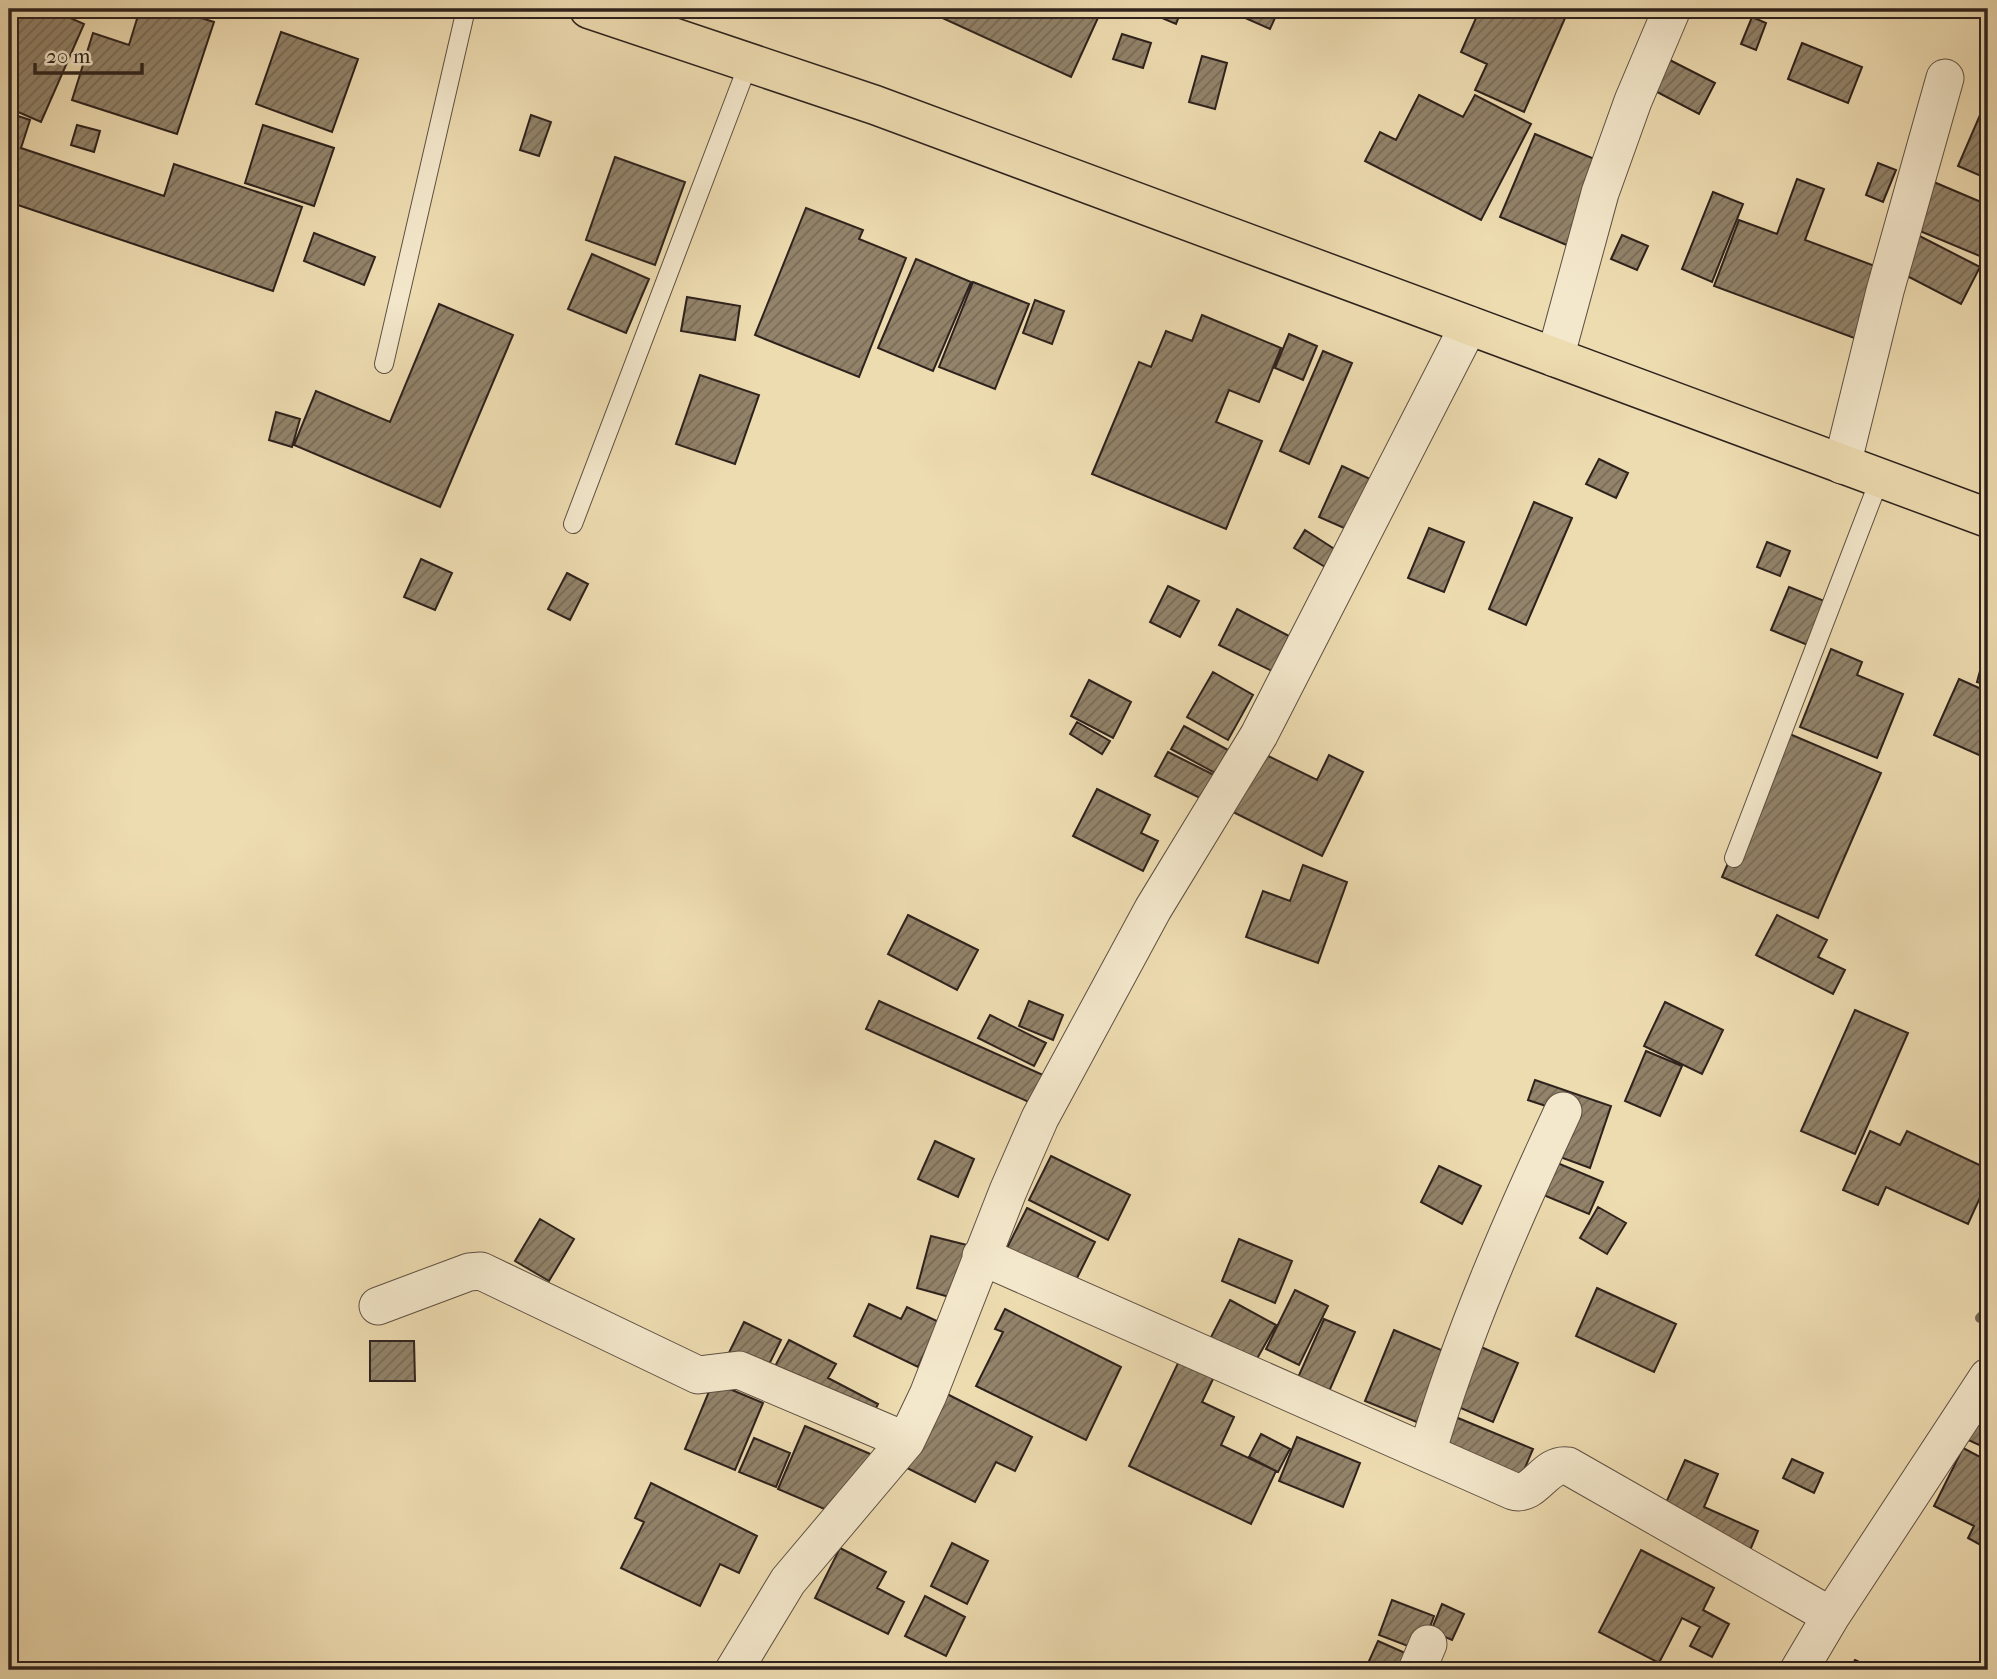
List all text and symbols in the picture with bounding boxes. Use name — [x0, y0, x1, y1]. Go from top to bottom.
scale bar — [35, 32, 142, 76]
text: 20 m — [46, 44, 91, 68]

